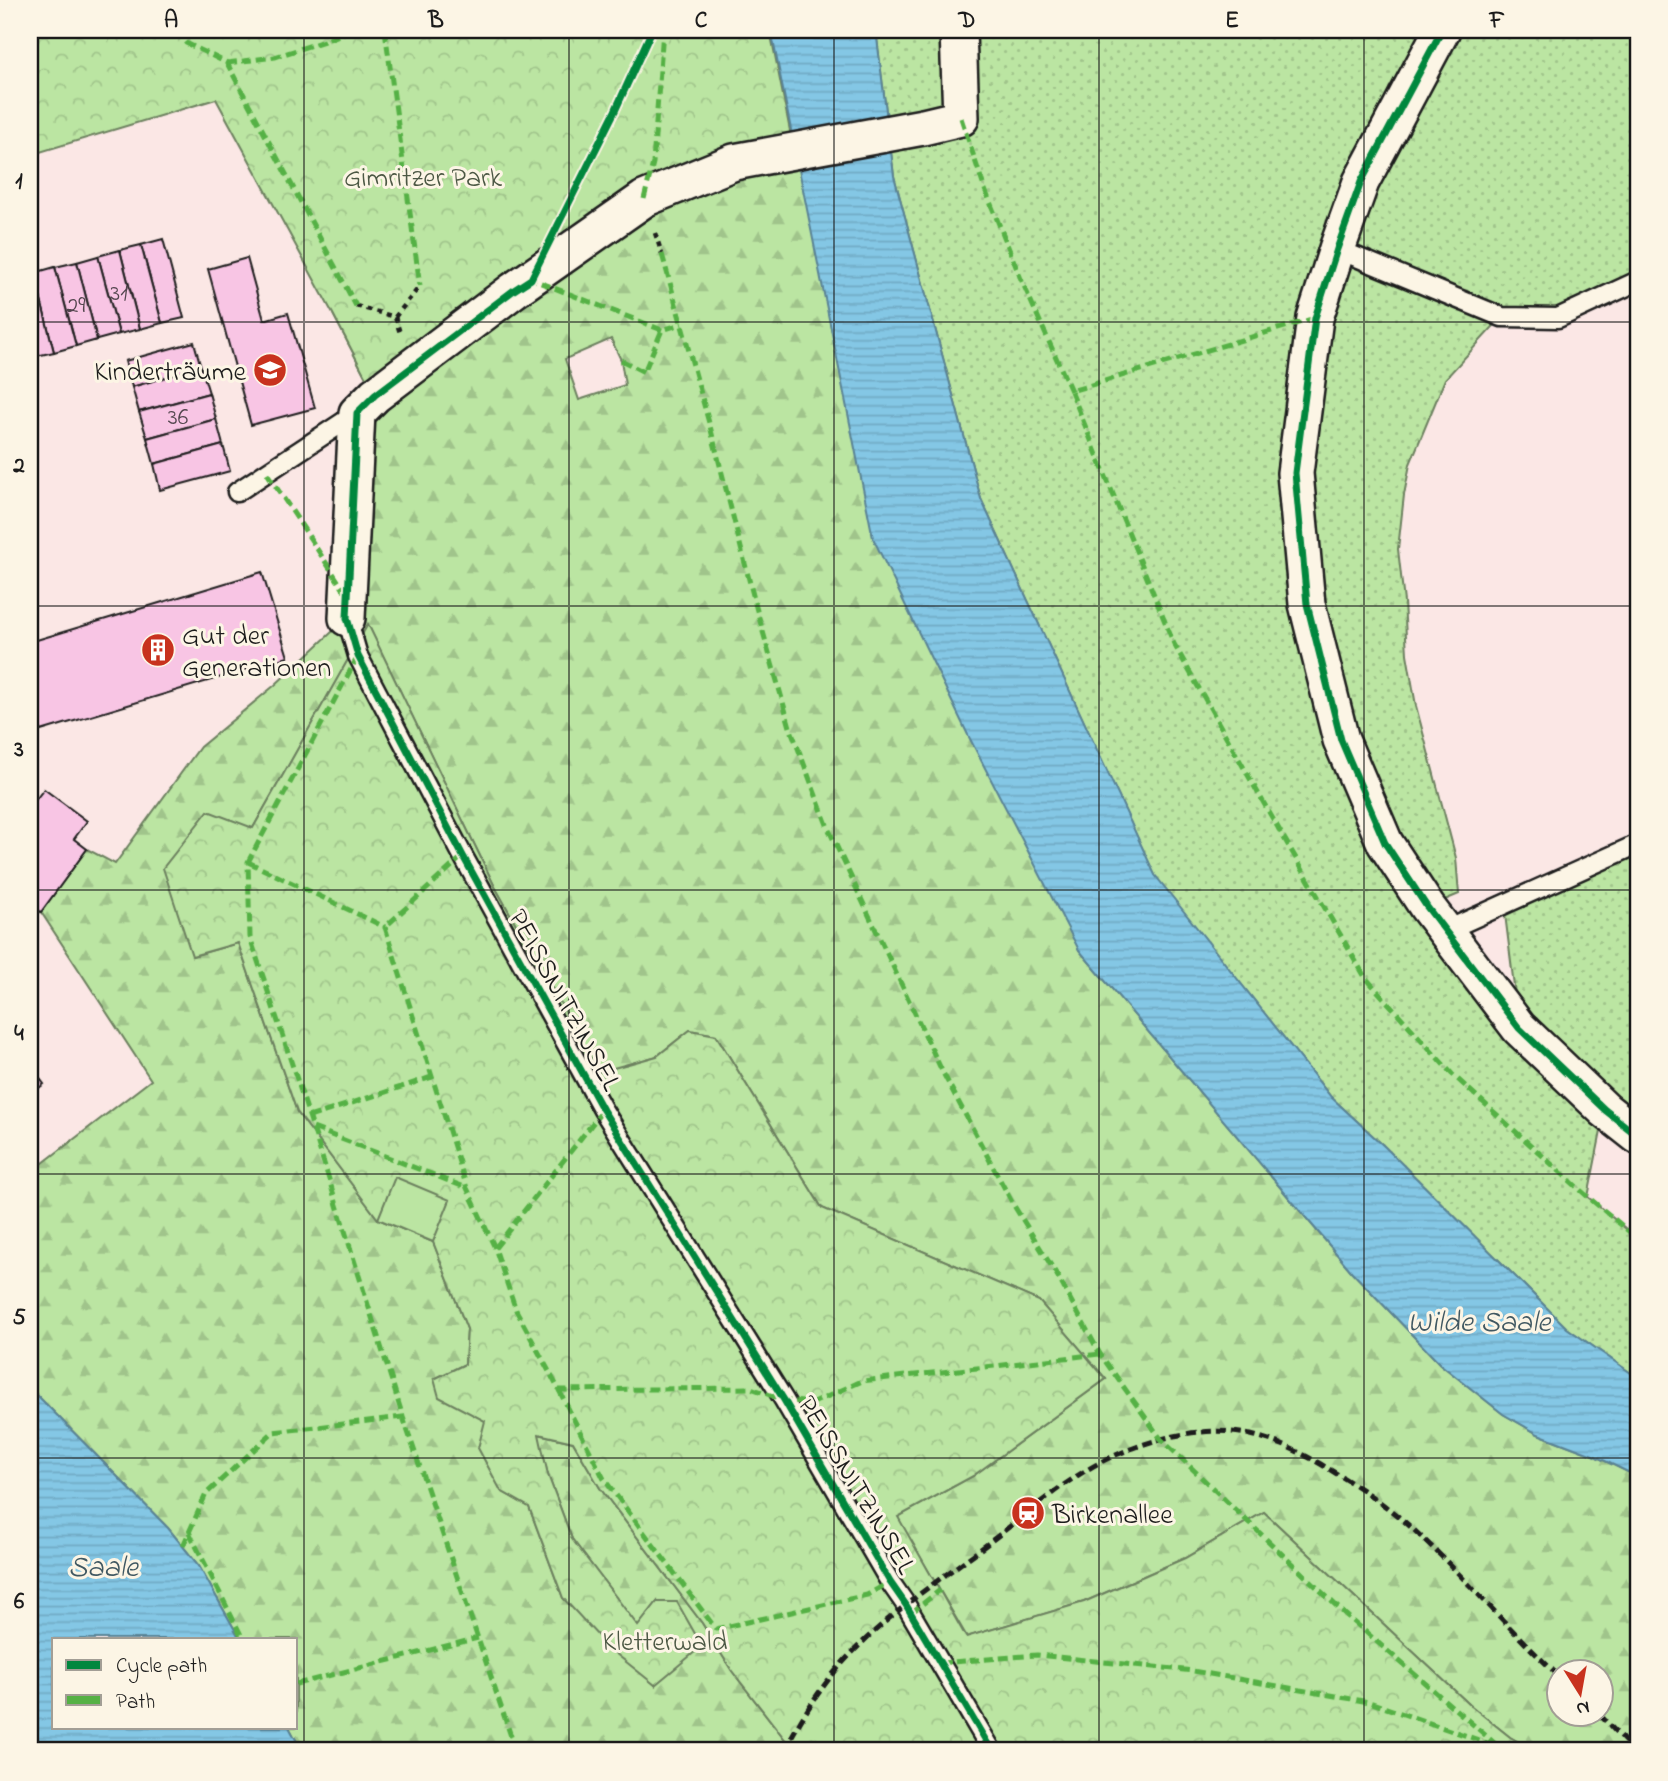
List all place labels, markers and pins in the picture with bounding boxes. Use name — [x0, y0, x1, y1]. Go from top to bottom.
school or university icon: Kinderträume — [251, 351, 289, 389]
place label: Kinderträume — [94, 353, 246, 394]
place label: Gut der Generationen — [182, 617, 331, 690]
building icon: Gut der Generationen — [139, 631, 177, 669]
station icon: Birkenallee — [1009, 1494, 1047, 1532]
place label: Birkenallee — [1051, 1496, 1173, 1537]

